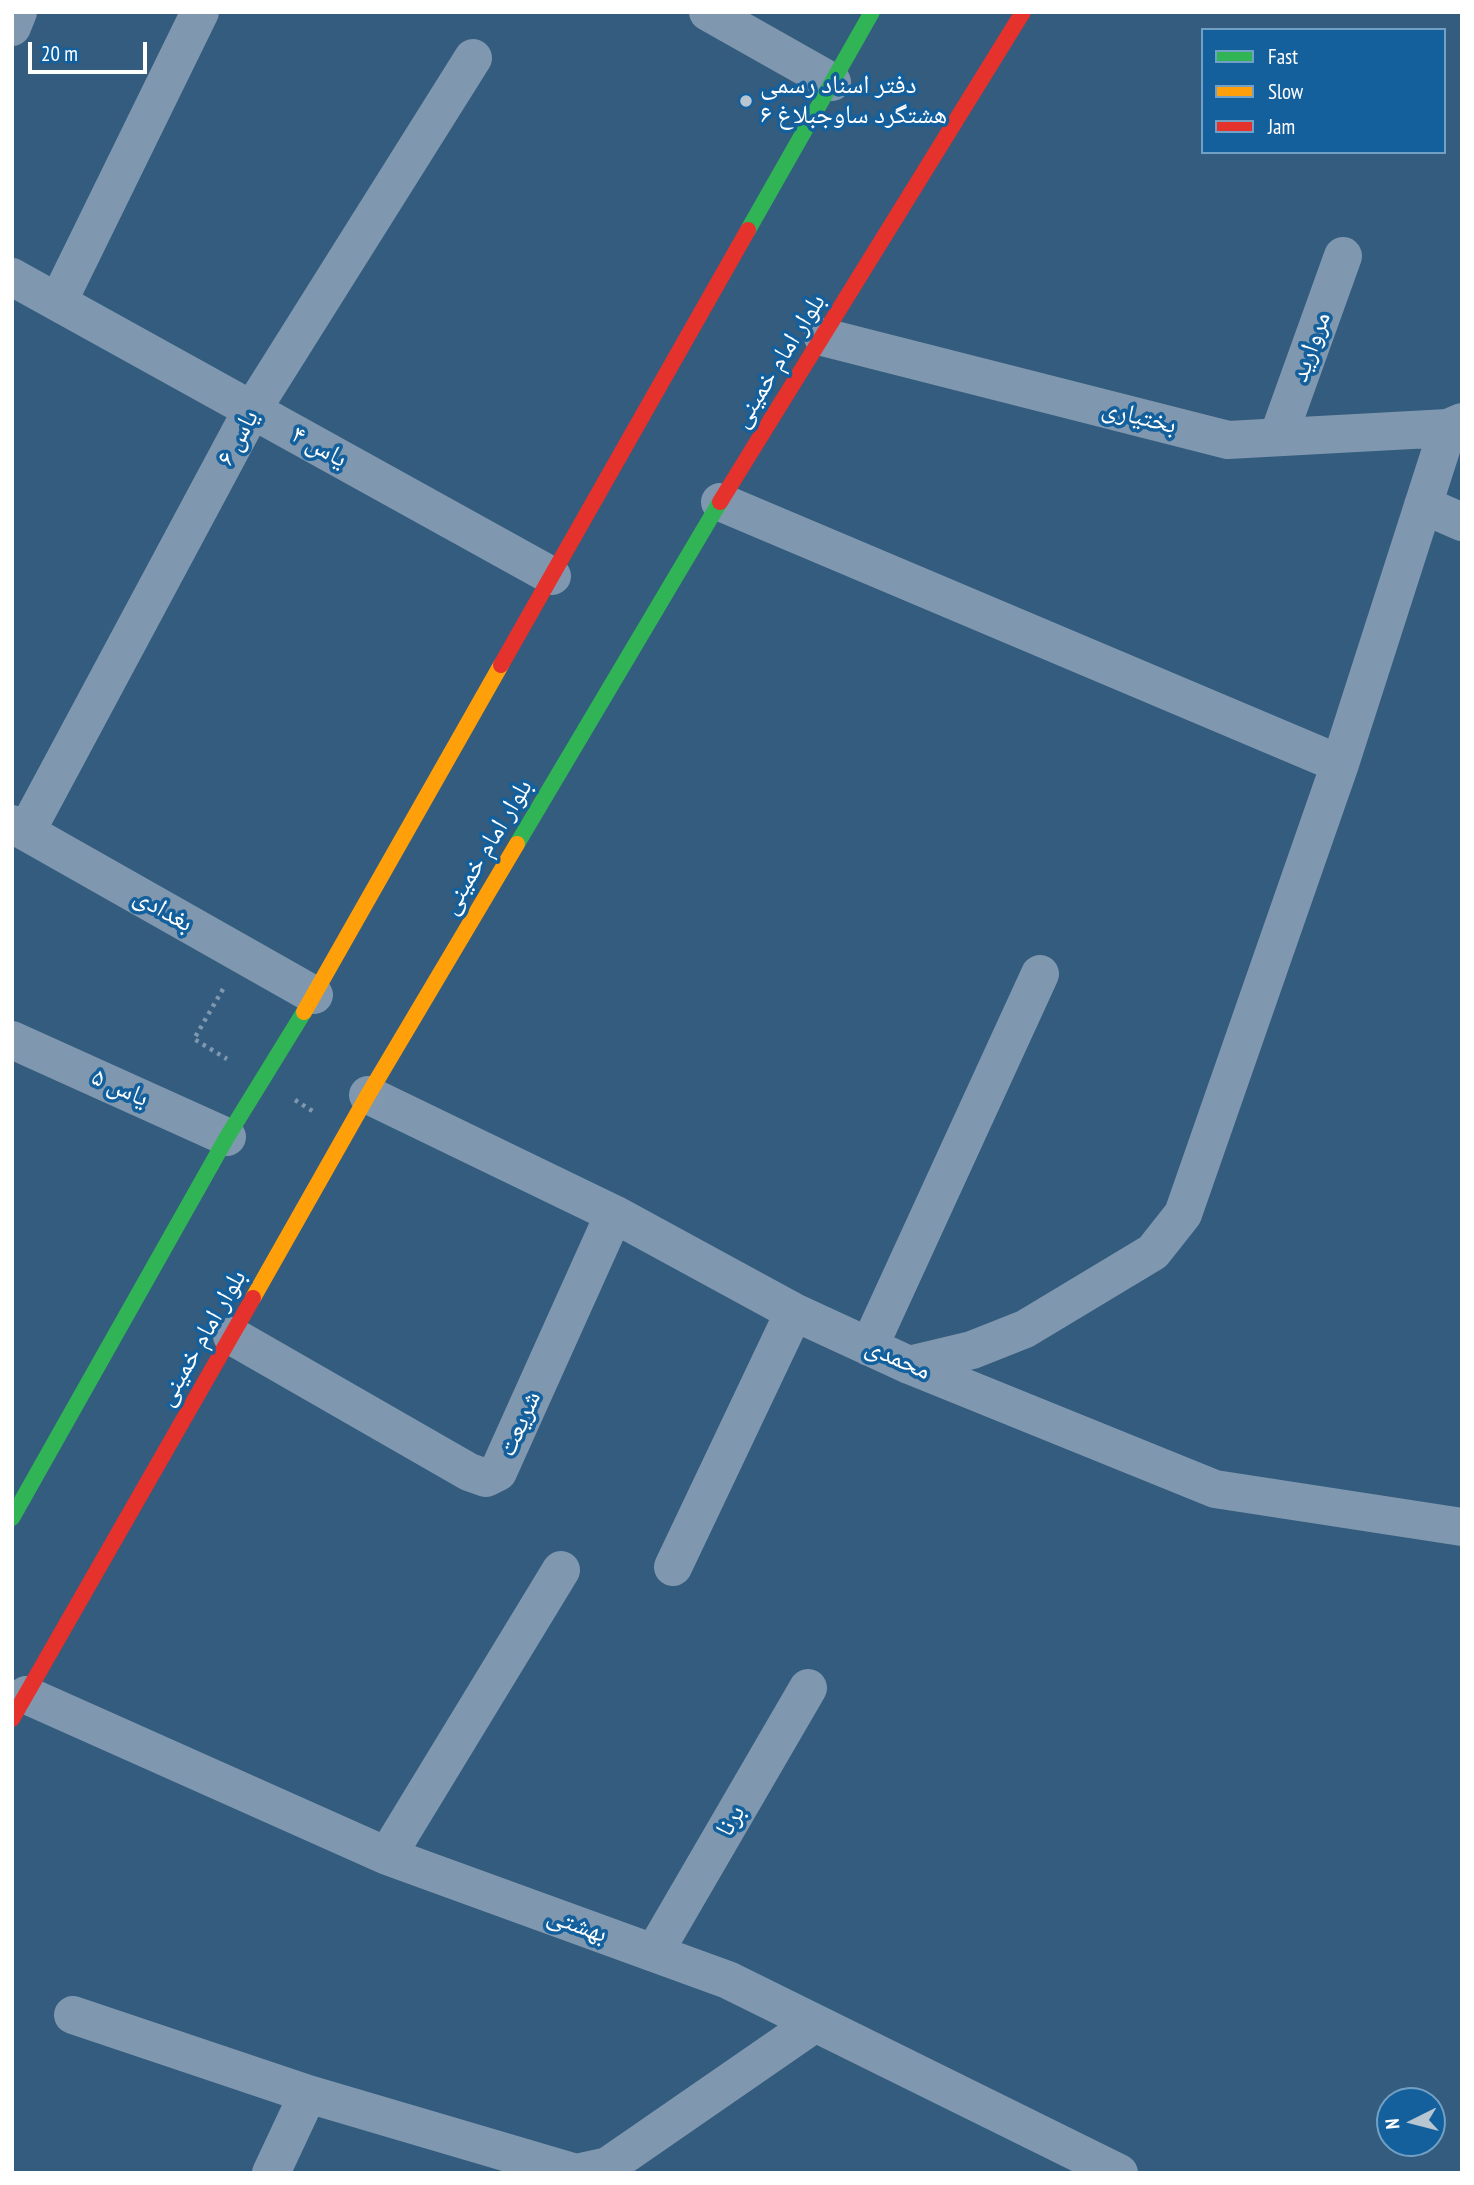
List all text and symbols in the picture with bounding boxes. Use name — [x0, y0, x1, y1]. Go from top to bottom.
scale bar — [32, 28, 150, 72]
legend — [1201, 28, 1446, 154]
text: 20 m — [41, 40, 78, 67]
text: Fast — [1268, 43, 1298, 70]
place label: دفتر اسناد رسمی ۶ هشتگرد ساوجبلاغ — [760, 70, 947, 132]
text: Slow — [1268, 78, 1303, 105]
marker: دفتر اسناد رسمی ۶ هشتگرد ساوجبلاغ — [738, 93, 754, 109]
text: Jam — [1268, 113, 1295, 140]
street label: بلوار امام خمینی — [725, 288, 833, 434]
street label: مروارید — [1284, 308, 1338, 386]
street label: بختیاری — [1098, 393, 1180, 441]
street label: یاس ۶ — [210, 405, 266, 471]
street label: یاس ۴ — [286, 419, 352, 475]
street label: بلوار امام خمینی — [434, 774, 540, 920]
street label: بغدادی — [128, 881, 198, 939]
street label: یاس ۵ — [87, 1062, 153, 1114]
street label: بلوار امام خمینی — [150, 1264, 254, 1412]
street label: محمدی — [860, 1331, 936, 1387]
street label: شریعت — [492, 1386, 548, 1462]
street label: برنا — [710, 1800, 752, 1842]
street label: بهشتی — [543, 1900, 611, 1950]
north arrow — [1376, 2087, 1446, 2157]
text: N — [1380, 2118, 1405, 2130]

